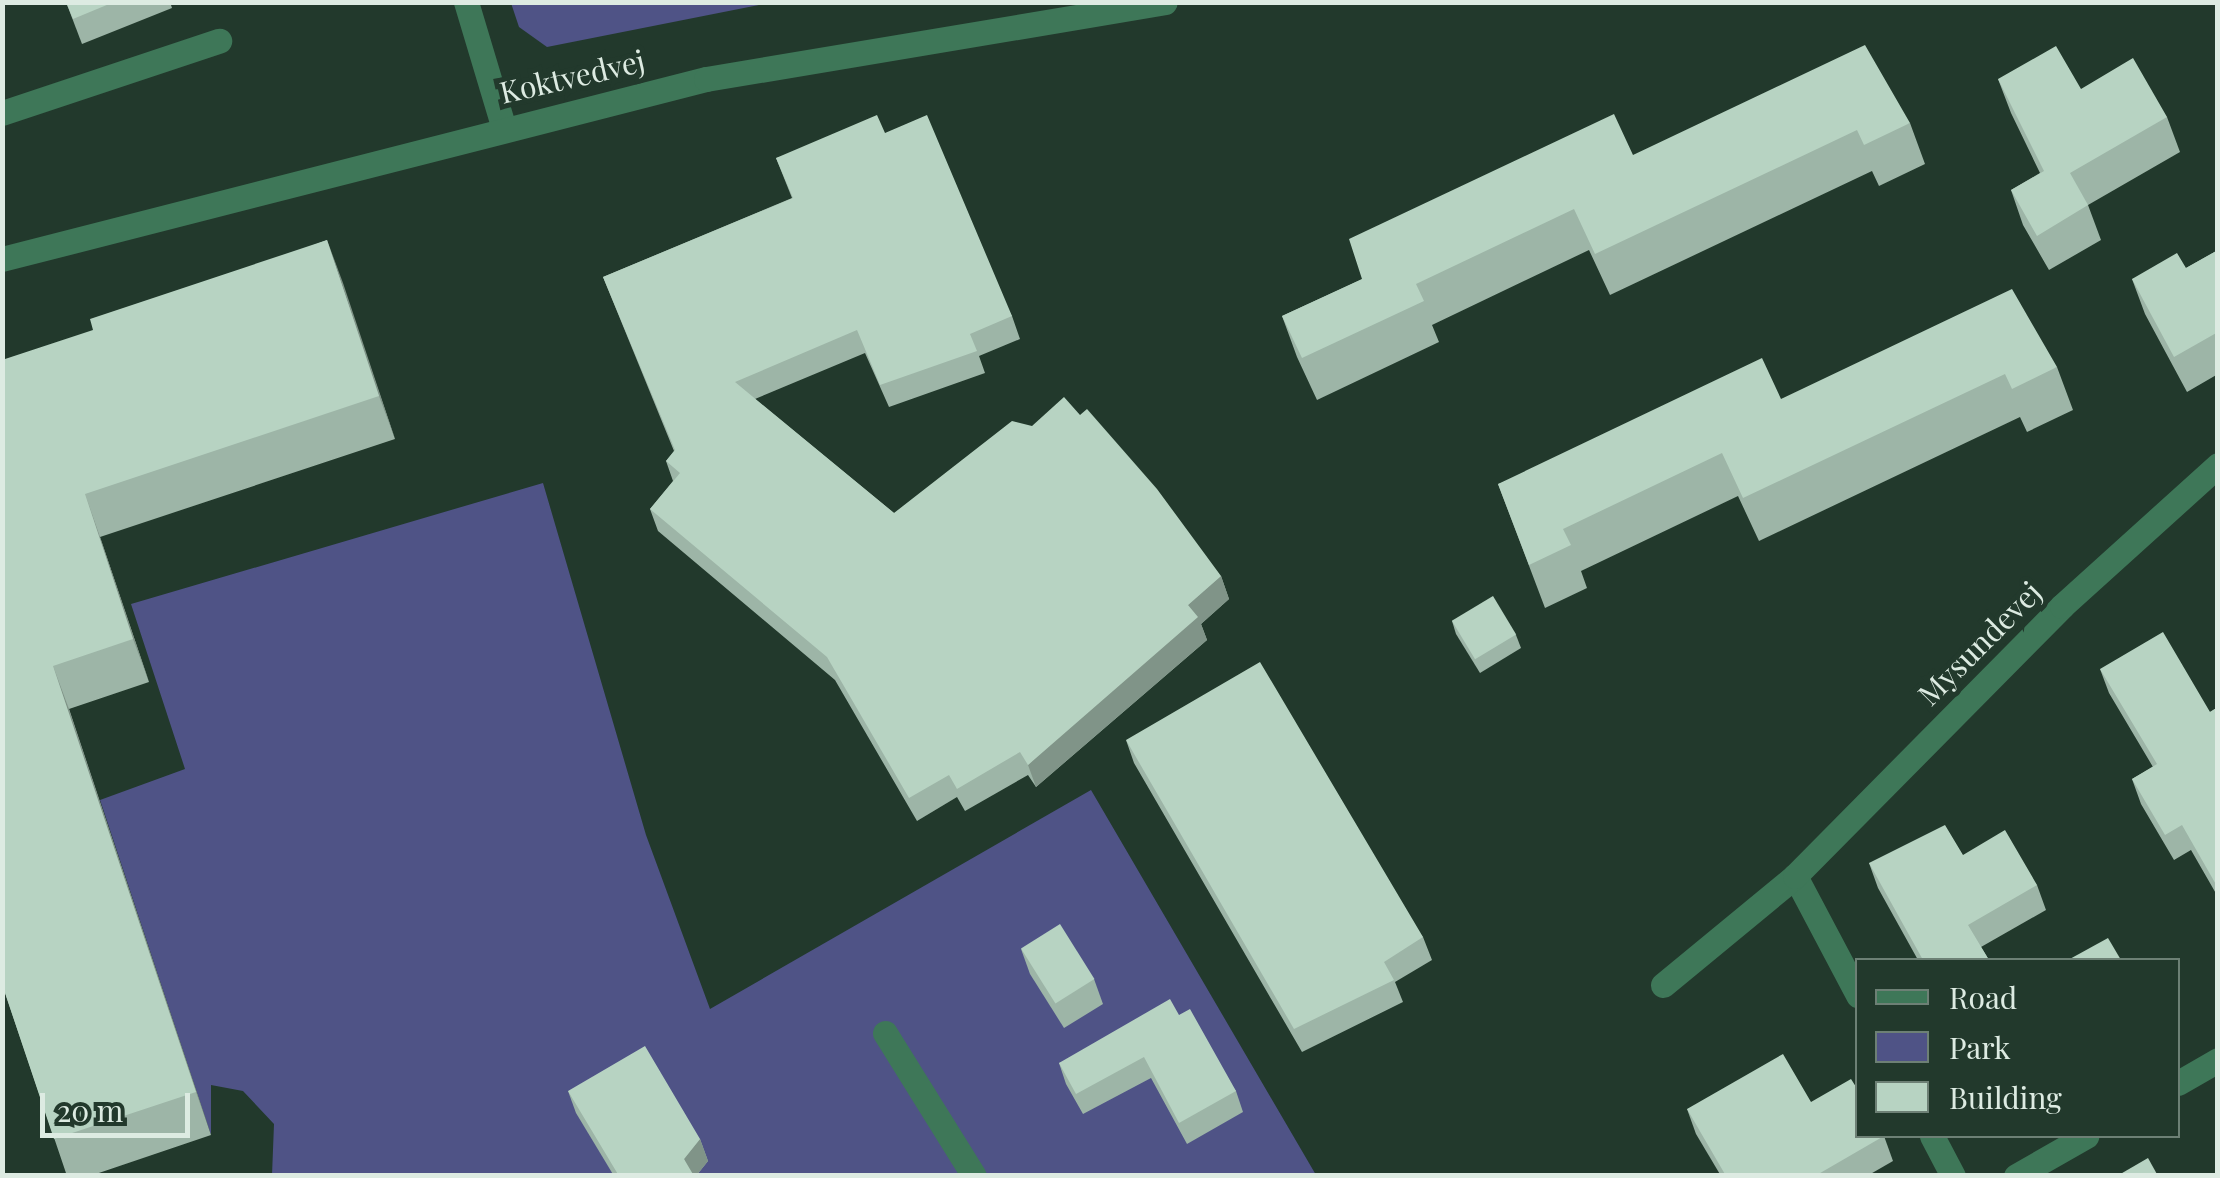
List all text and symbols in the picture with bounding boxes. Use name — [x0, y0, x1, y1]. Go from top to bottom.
street label: Koktvedvej — [496, 42, 648, 110]
street label: Mysundevej — [1910, 574, 2048, 712]
legend — [1855, 958, 2180, 1138]
text: Road — [1949, 977, 2017, 1017]
text: Park — [1949, 1027, 2011, 1067]
scale bar — [45, 1073, 195, 1135]
text: Building — [1949, 1077, 2062, 1117]
text: 20 m — [57, 1090, 123, 1130]

